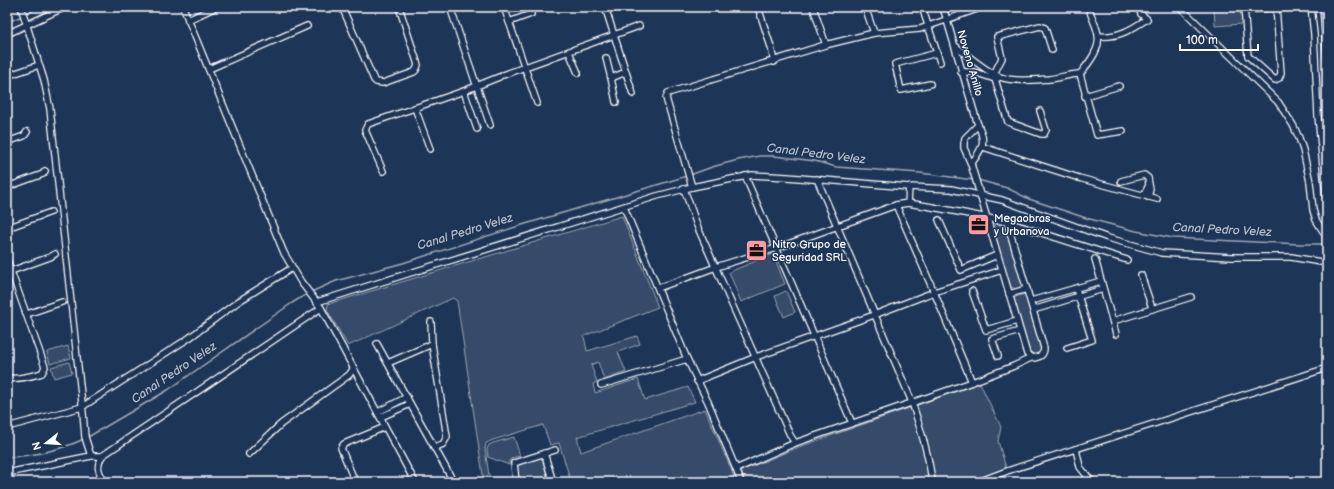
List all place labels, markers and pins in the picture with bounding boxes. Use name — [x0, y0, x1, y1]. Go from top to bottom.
office icon: Megaobras y Urbanova — [965, 211, 991, 237]
place label: Megaobras y Urbanova — [993, 212, 1051, 238]
office icon: Nitro Grupo de Seguridad SRL — [743, 237, 769, 263]
place label: Nitro Grupo de Seguridad SRL — [772, 238, 847, 264]

